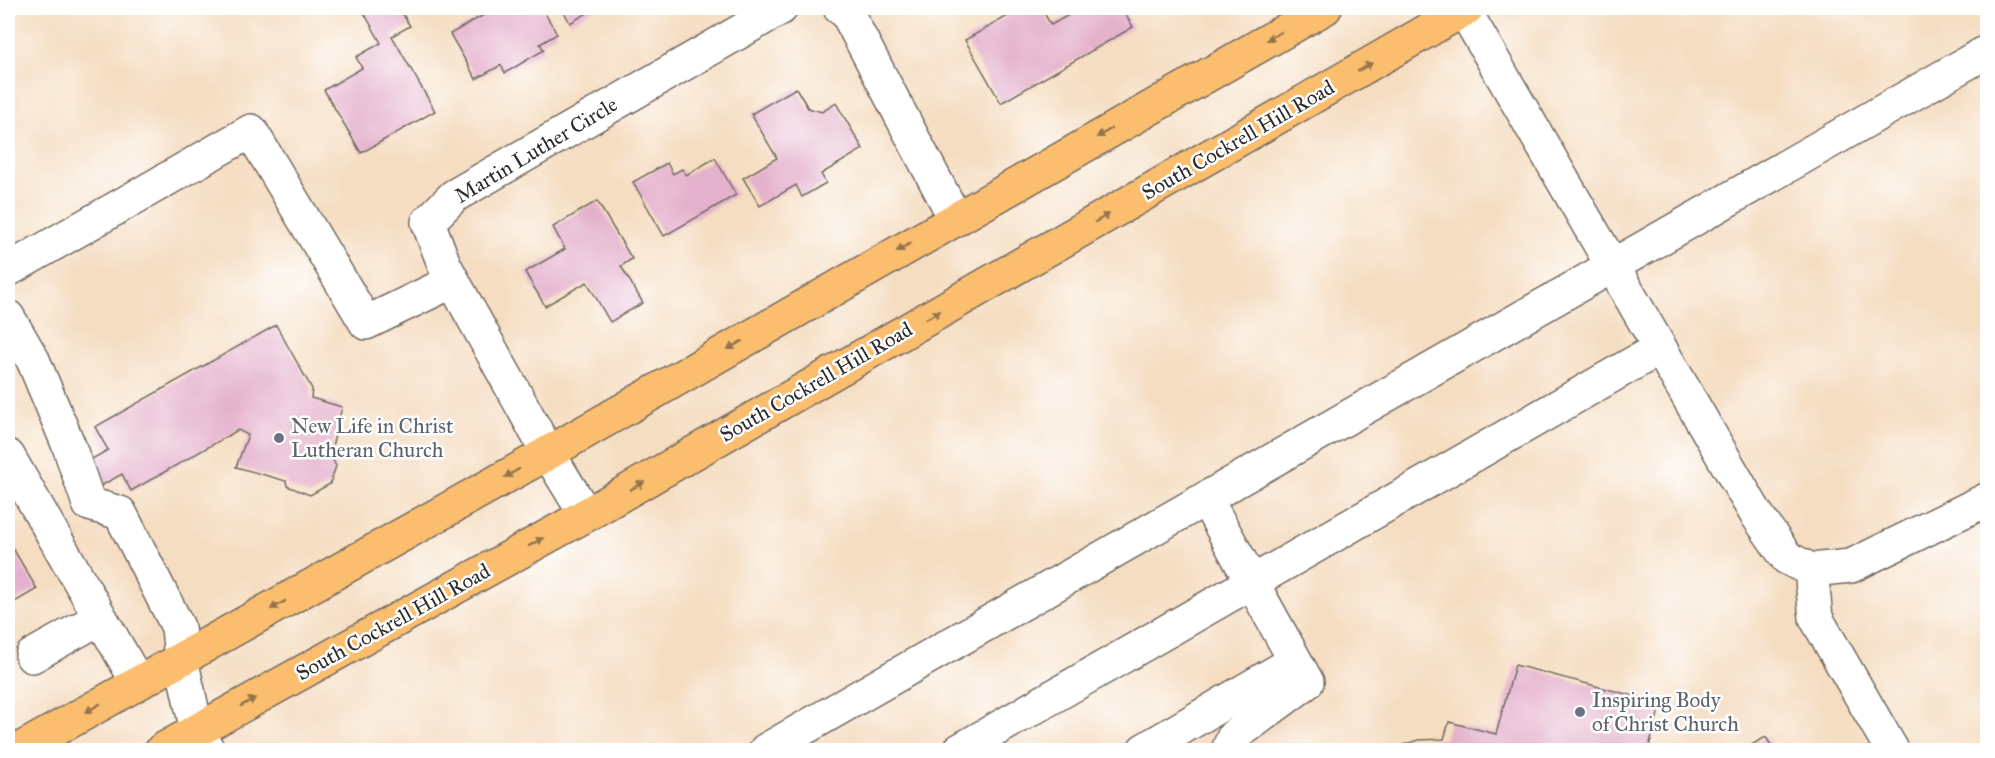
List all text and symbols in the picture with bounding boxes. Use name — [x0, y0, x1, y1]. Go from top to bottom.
one-way arrow — [1266, 31, 1282, 42]
one-way arrow — [1357, 62, 1374, 72]
street label: South Cockrell Hill Road — [1137, 74, 1339, 206]
street label: Martin Luther Circle — [450, 91, 622, 209]
one-way arrow — [1095, 128, 1112, 138]
one-way arrow — [1094, 213, 1111, 223]
one-way arrow — [895, 242, 912, 252]
one-way arrow — [925, 310, 942, 320]
street label: South Cockrell Hill Road — [715, 316, 917, 448]
one-way arrow — [727, 339, 744, 349]
place label: New Life in Christ Lutheran Church — [291, 413, 454, 463]
marker: New Life in Christ Lutheran Church — [272, 431, 286, 445]
one-way arrow — [503, 468, 520, 478]
one-way arrow — [628, 481, 645, 491]
one-way arrow — [528, 537, 545, 547]
street label: South Cockrell Hill Road — [291, 558, 495, 686]
one-way arrow — [269, 600, 286, 610]
place label: Inspiring Body of Christ Church — [1592, 687, 1739, 737]
one-way arrow — [240, 697, 257, 707]
one-way arrow — [84, 703, 101, 713]
marker: Inspiring Body of Christ Church — [1573, 705, 1587, 719]

